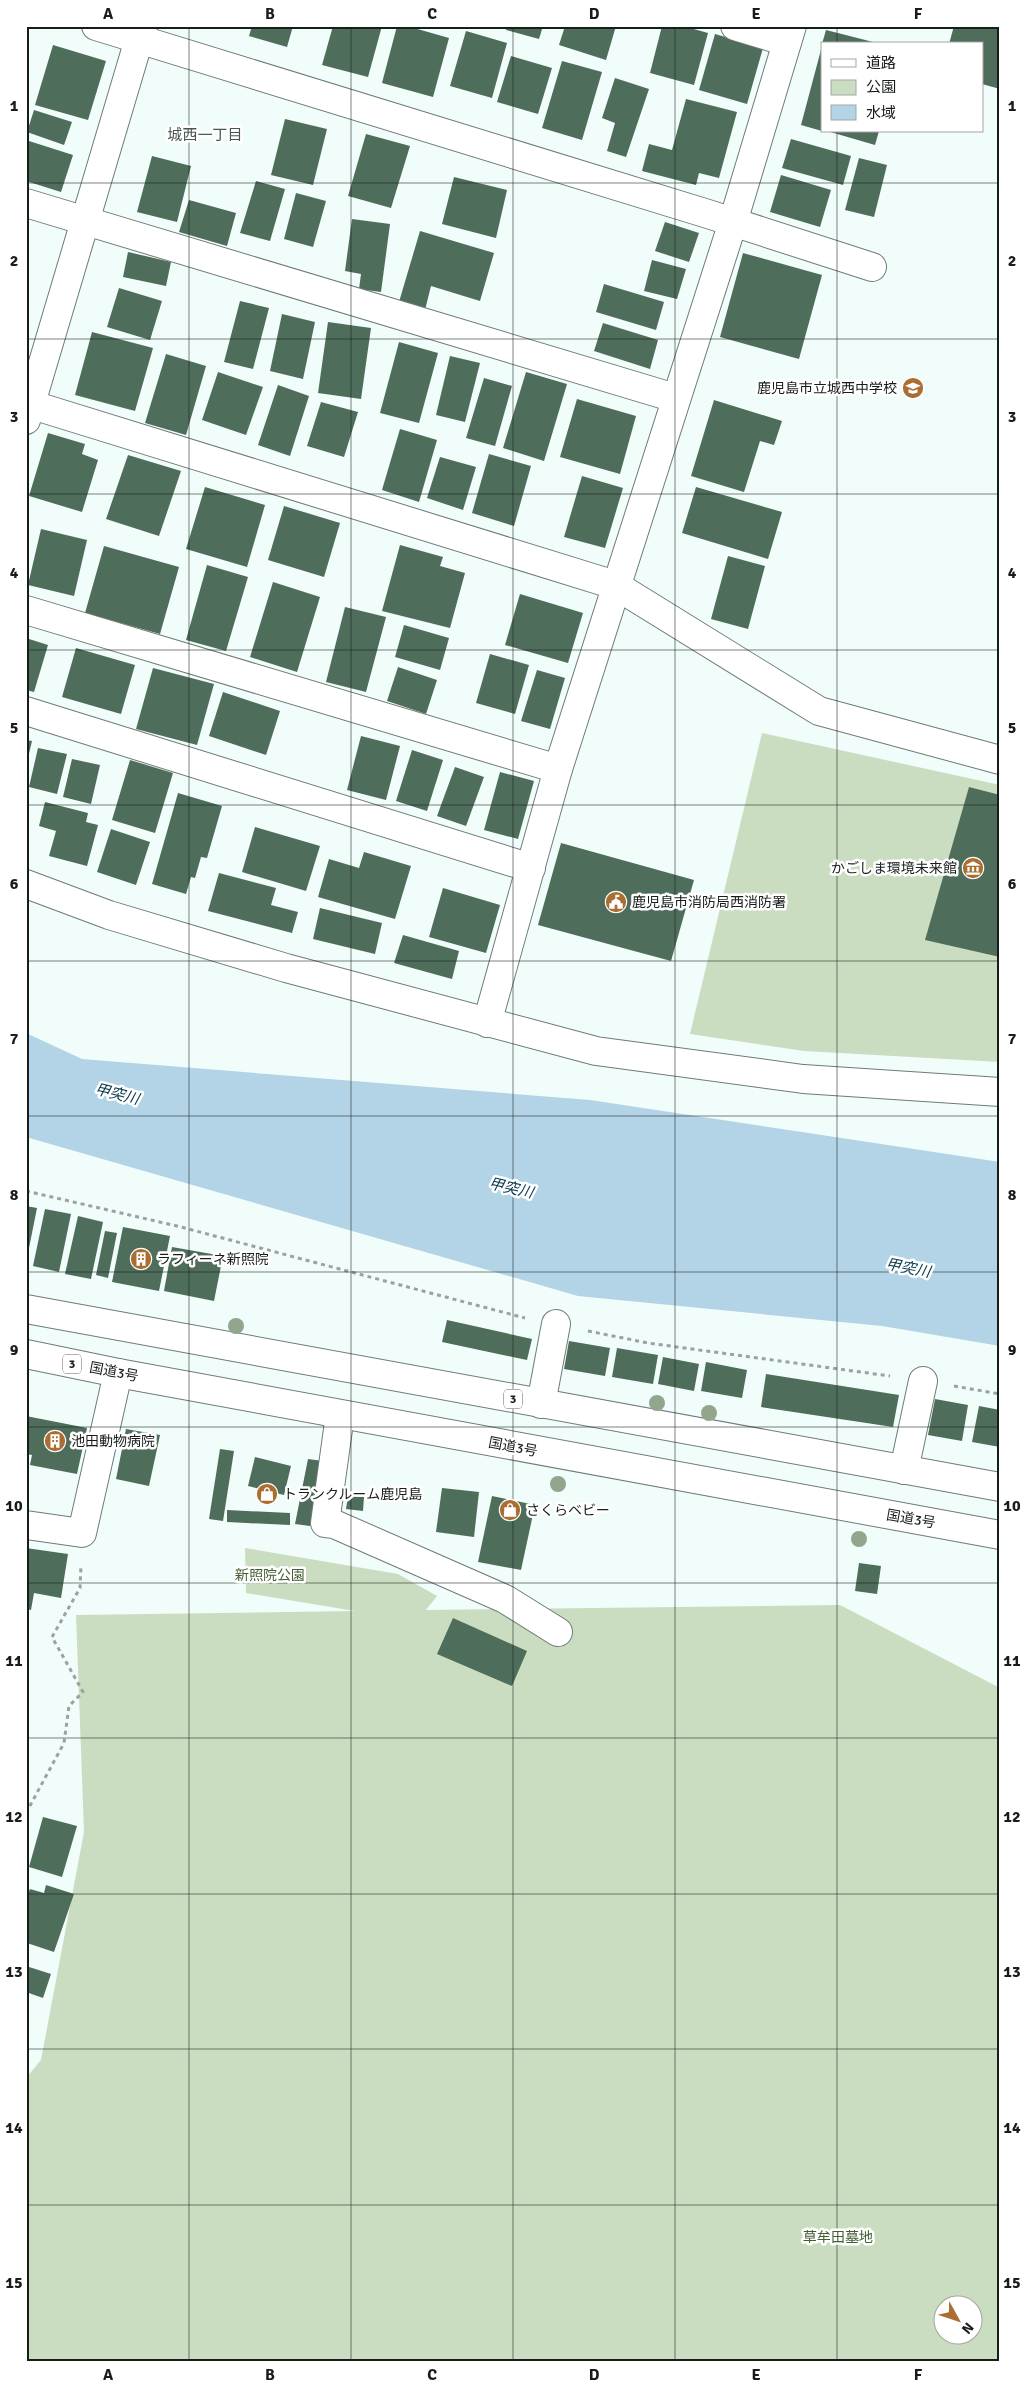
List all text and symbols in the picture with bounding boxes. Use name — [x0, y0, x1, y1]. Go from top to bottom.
text: A — [103, 4, 114, 24]
text: B — [265, 4, 275, 24]
text: C — [427, 4, 437, 24]
text: D — [589, 4, 600, 24]
text: E — [751, 4, 761, 24]
text: F — [914, 4, 923, 24]
legend — [821, 42, 984, 132]
text: 道路 — [866, 54, 896, 72]
text: 公園 — [866, 78, 896, 96]
text: 1 — [10, 96, 19, 116]
text: 1 — [1008, 96, 1017, 116]
text: 水域 — [866, 104, 896, 122]
district label: 城西一丁目 — [167, 126, 243, 144]
text: 2 — [10, 251, 18, 271]
text: 2 — [1008, 251, 1016, 271]
school or university icon: 鹿児島市立城西中学校 — [901, 376, 925, 400]
place label: 鹿児島市立城西中学校 — [757, 380, 897, 397]
text: 3 — [10, 407, 18, 427]
text: 3 — [1008, 407, 1016, 427]
text: 4 — [10, 563, 19, 583]
text: 4 — [1008, 563, 1017, 583]
text: 5 — [10, 718, 18, 738]
text: 5 — [1008, 718, 1016, 738]
museum icon: かごしま環境未来館 — [961, 856, 985, 880]
place label: かごしま環境未来館 — [831, 860, 957, 877]
text: 6 — [10, 874, 19, 894]
text: 6 — [1008, 874, 1017, 894]
public building icon: 鹿児島市消防局西消防署 — [604, 890, 628, 914]
place label: 鹿児島市消防局西消防署 — [632, 894, 786, 911]
text: 7 — [10, 1029, 19, 1049]
text: 7 — [1008, 1029, 1017, 1049]
water label: 甲突川 — [93, 1080, 143, 1109]
water label: 甲突川 — [487, 1174, 537, 1202]
text: 8 — [10, 1185, 19, 1205]
text: 8 — [1008, 1185, 1017, 1205]
building icon: ラフィーネ新照院 — [129, 1247, 153, 1271]
place label: ラフィーネ新照院 — [157, 1251, 269, 1268]
water label: 甲突川 — [884, 1255, 934, 1282]
text: 9 — [10, 1340, 19, 1360]
text: 9 — [1008, 1340, 1017, 1360]
road number: 3 — [63, 1355, 81, 1374]
street label: 国道3号 — [88, 1359, 140, 1385]
road number: 3 — [504, 1390, 522, 1408]
building icon: 池田動物病院 — [43, 1429, 67, 1453]
place label: 池田動物病院 — [71, 1433, 155, 1450]
street label: 国道3号 — [487, 1434, 539, 1460]
shop icon: トランクルーム鹿児島 — [255, 1482, 279, 1506]
place label: トランクルーム鹿児島 — [283, 1486, 422, 1503]
text: 10 — [5, 1496, 23, 1516]
text: 10 — [1003, 1496, 1021, 1516]
shop icon: さくらベビー — [498, 1498, 522, 1522]
place label: さくらベビー — [526, 1502, 610, 1519]
street label: 国道3号 — [885, 1506, 937, 1532]
park label: 新照院公園 — [235, 1567, 305, 1584]
text: 11 — [5, 1651, 23, 1671]
text: 11 — [1003, 1651, 1021, 1671]
text: 12 — [5, 1807, 23, 1827]
text: 12 — [1003, 1807, 1021, 1827]
text: 13 — [5, 1962, 23, 1982]
text: 13 — [1003, 1962, 1021, 1982]
text: 14 — [5, 2118, 23, 2138]
text: 14 — [1003, 2118, 1021, 2138]
park label: 草牟田墓地 — [803, 2229, 873, 2246]
text: 15 — [5, 2273, 23, 2293]
text: 15 — [1003, 2273, 1021, 2293]
north arrow — [934, 2296, 984, 2346]
text: N — [958, 2319, 977, 2337]
text: A — [103, 2365, 114, 2385]
text: B — [265, 2365, 275, 2385]
text: C — [427, 2365, 437, 2385]
text: D — [589, 2365, 600, 2385]
text: E — [751, 2365, 761, 2385]
text: F — [914, 2365, 923, 2385]

